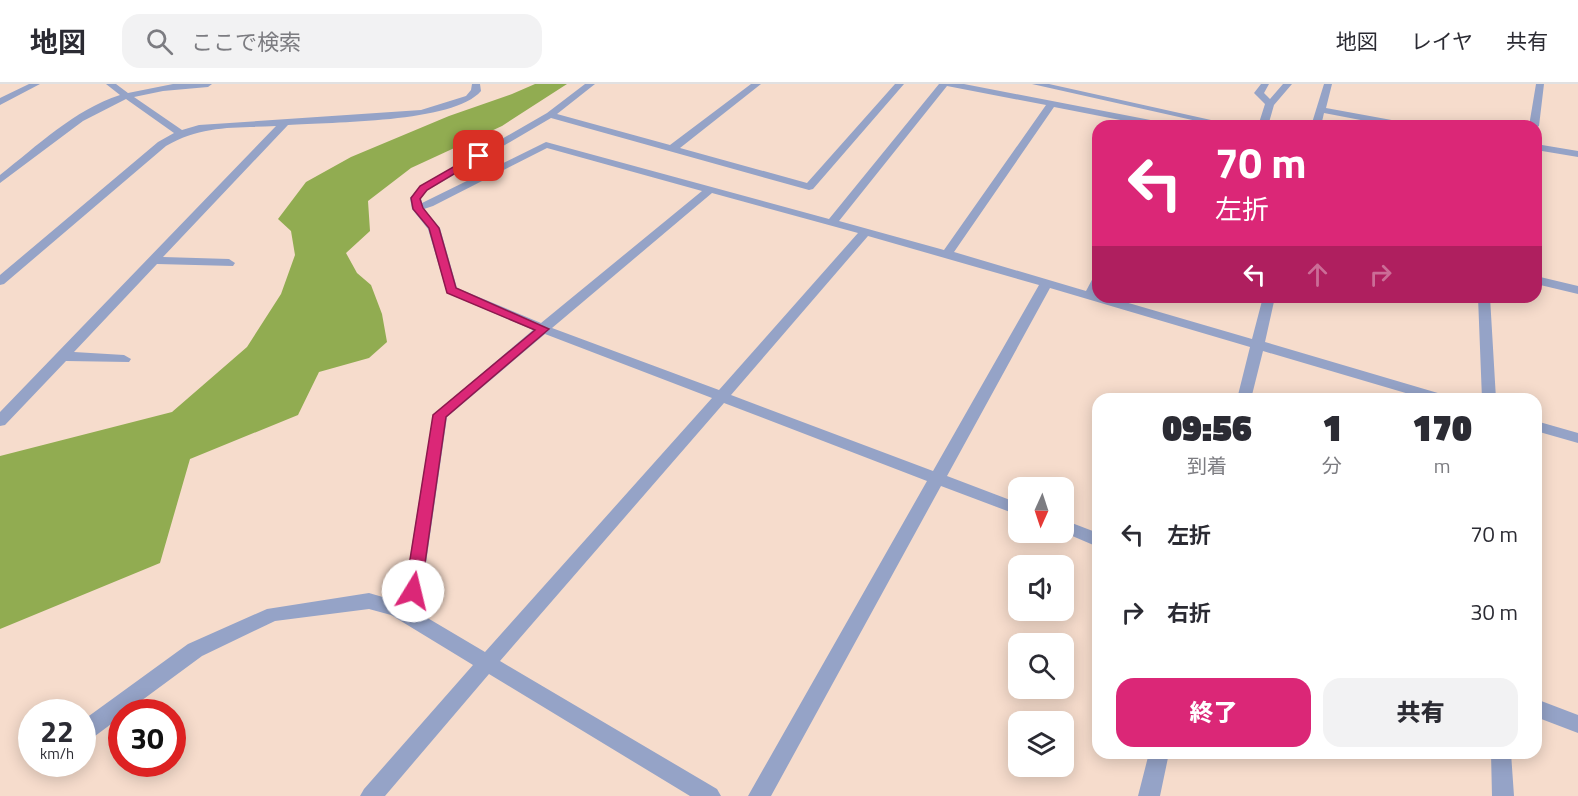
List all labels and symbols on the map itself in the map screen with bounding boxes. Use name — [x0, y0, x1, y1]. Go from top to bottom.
pin — [453, 130, 504, 181]
north arrow — [1008, 477, 1074, 543]
position arrow — [381, 559, 445, 623]
speed limit sign: 30 — [108, 699, 186, 777]

